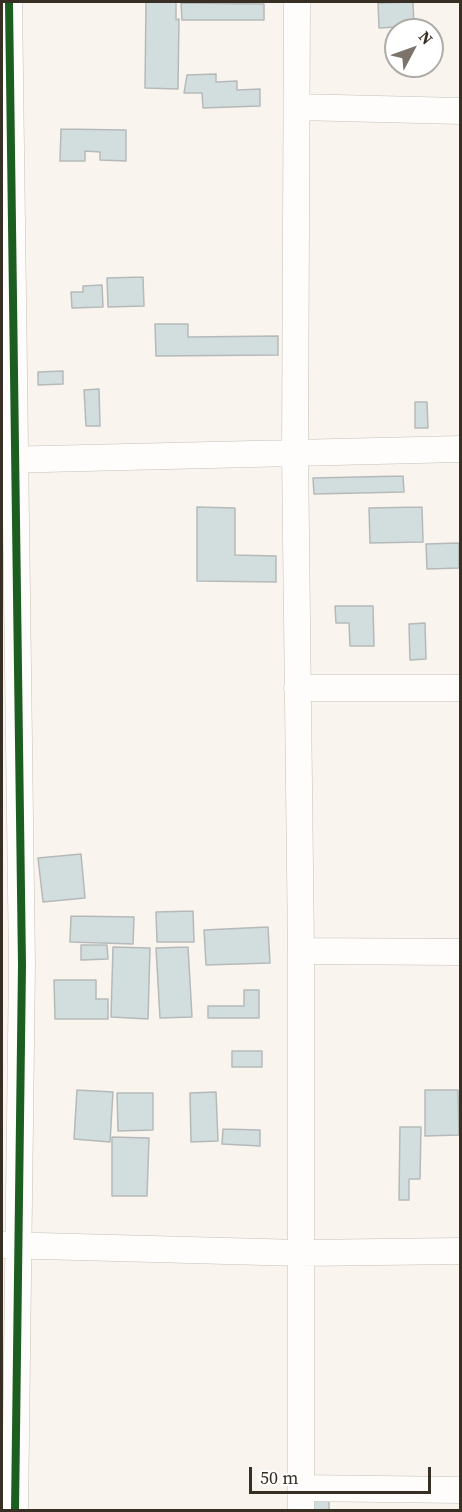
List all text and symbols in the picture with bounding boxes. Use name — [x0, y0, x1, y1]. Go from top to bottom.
north arrow — [384, 18, 444, 78]
text: N — [414, 26, 438, 49]
scale bar — [252, 1455, 434, 1493]
text: 50 m — [260, 1465, 298, 1490]

